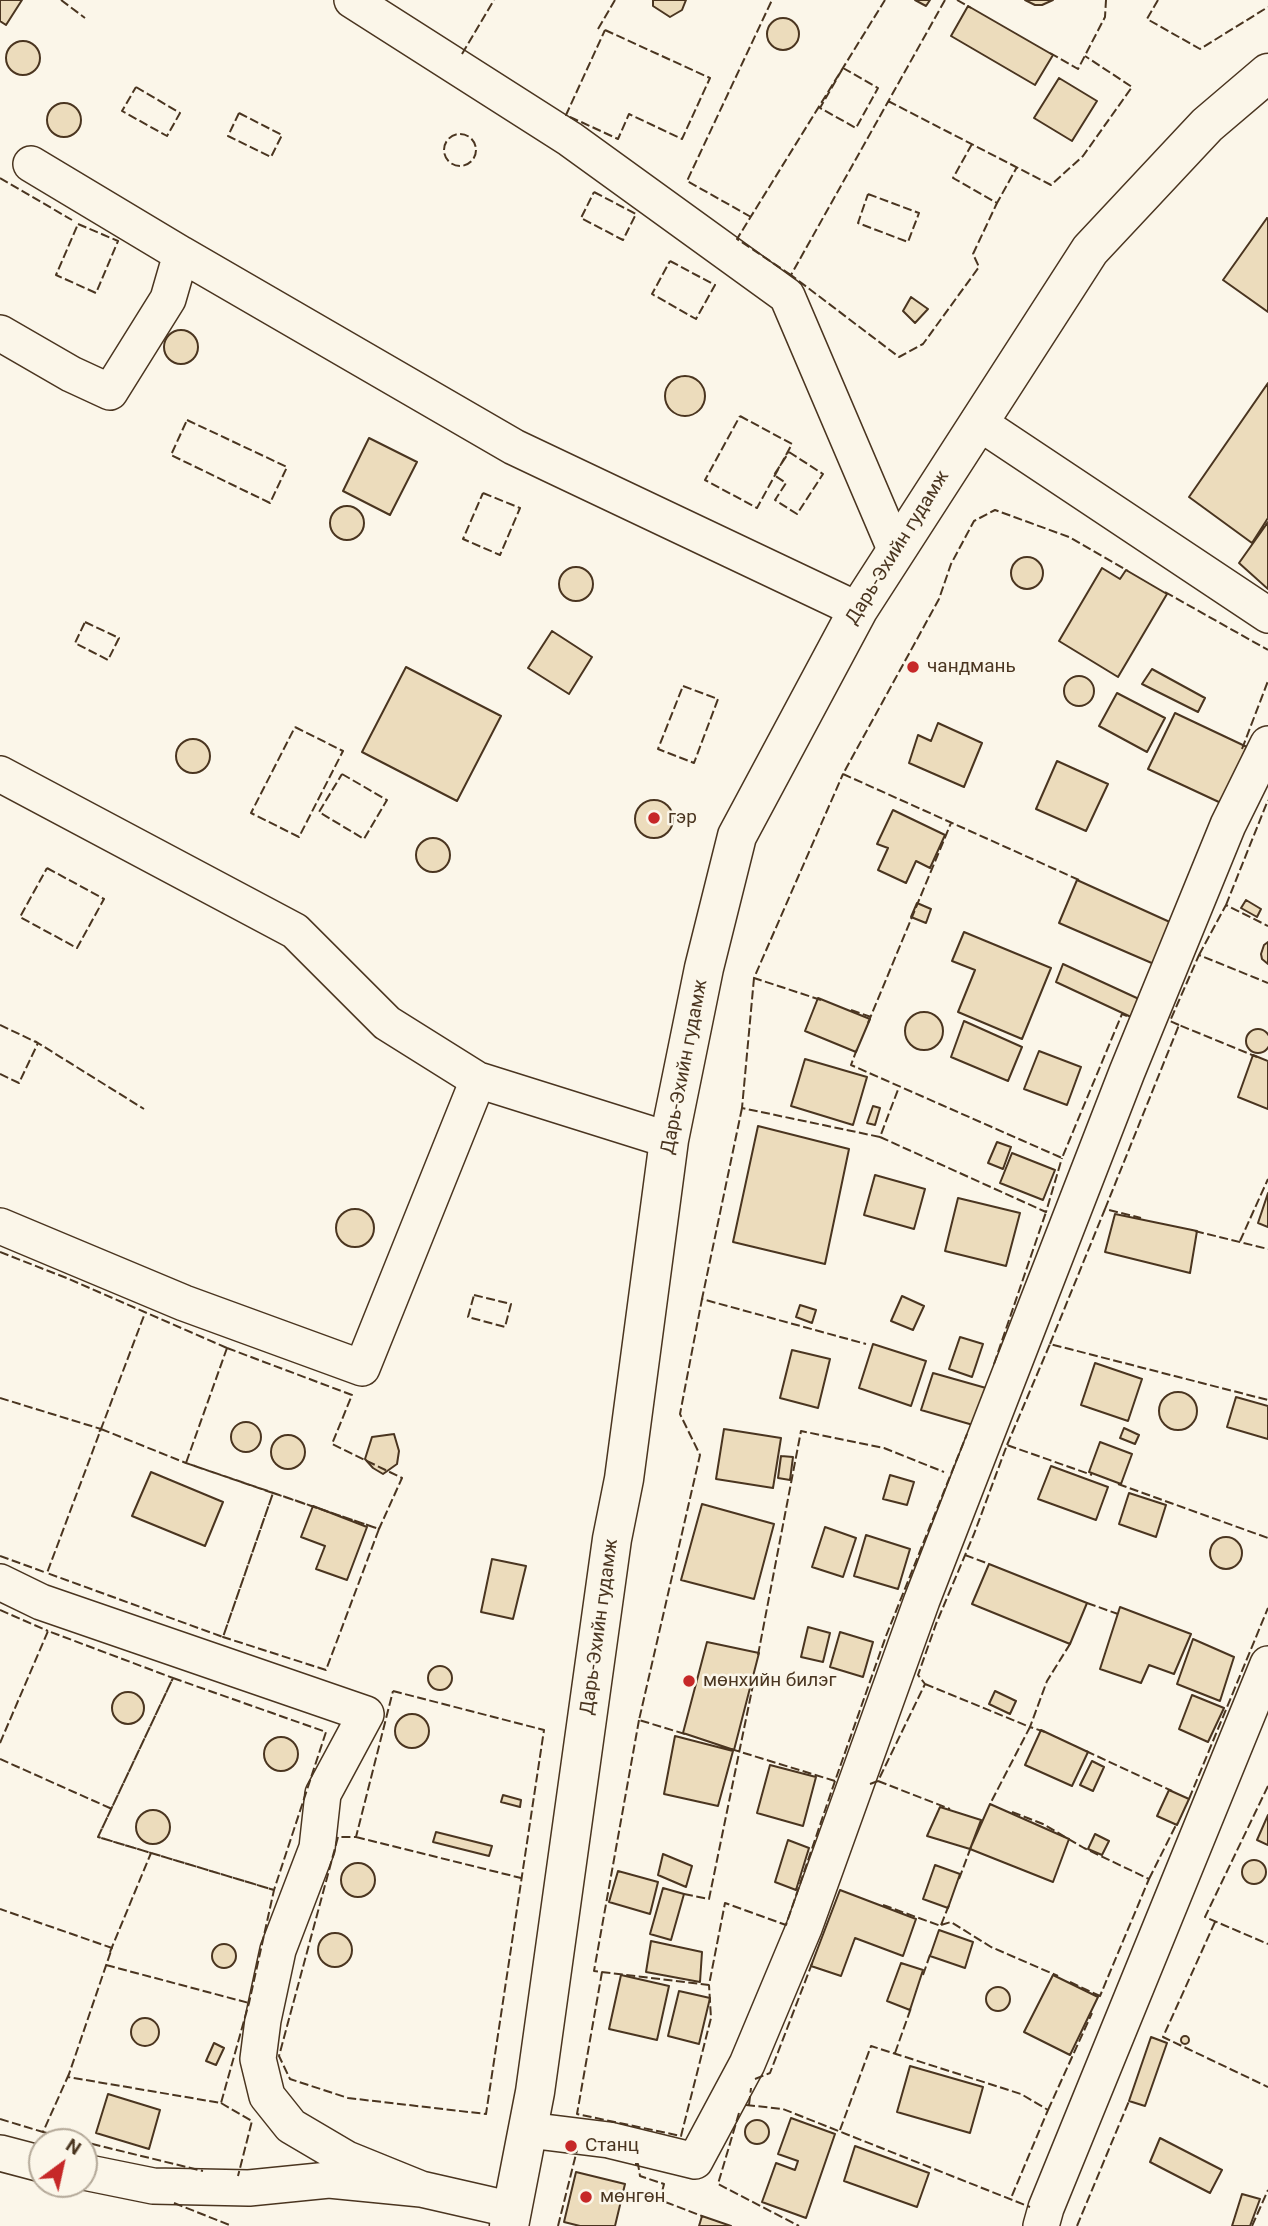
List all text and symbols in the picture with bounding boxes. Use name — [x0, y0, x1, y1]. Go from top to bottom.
street label: Дарь-Эхийн гудамж — [841, 467, 955, 629]
place label: чандмань — [927, 656, 1016, 678]
marker: чандмань — [905, 659, 921, 675]
place label: гэр — [668, 807, 697, 829]
marker: гэр — [646, 810, 662, 826]
street label: Дарь-Эхийн гудамж — [657, 978, 713, 1156]
street label: Дарь-Эхийн гудамж — [576, 1537, 624, 1717]
place label: мөнхийн билэг — [703, 1670, 836, 1692]
marker: мөнхийн билэг — [681, 1673, 697, 1689]
north arrow — [28, 2128, 98, 2198]
text: N — [62, 2133, 86, 2160]
place label: Cтанц — [585, 2135, 639, 2157]
marker: Cтанц — [563, 2138, 579, 2154]
place label: мөнгөн — [600, 2186, 665, 2208]
marker: мөнгөн — [578, 2189, 594, 2205]

